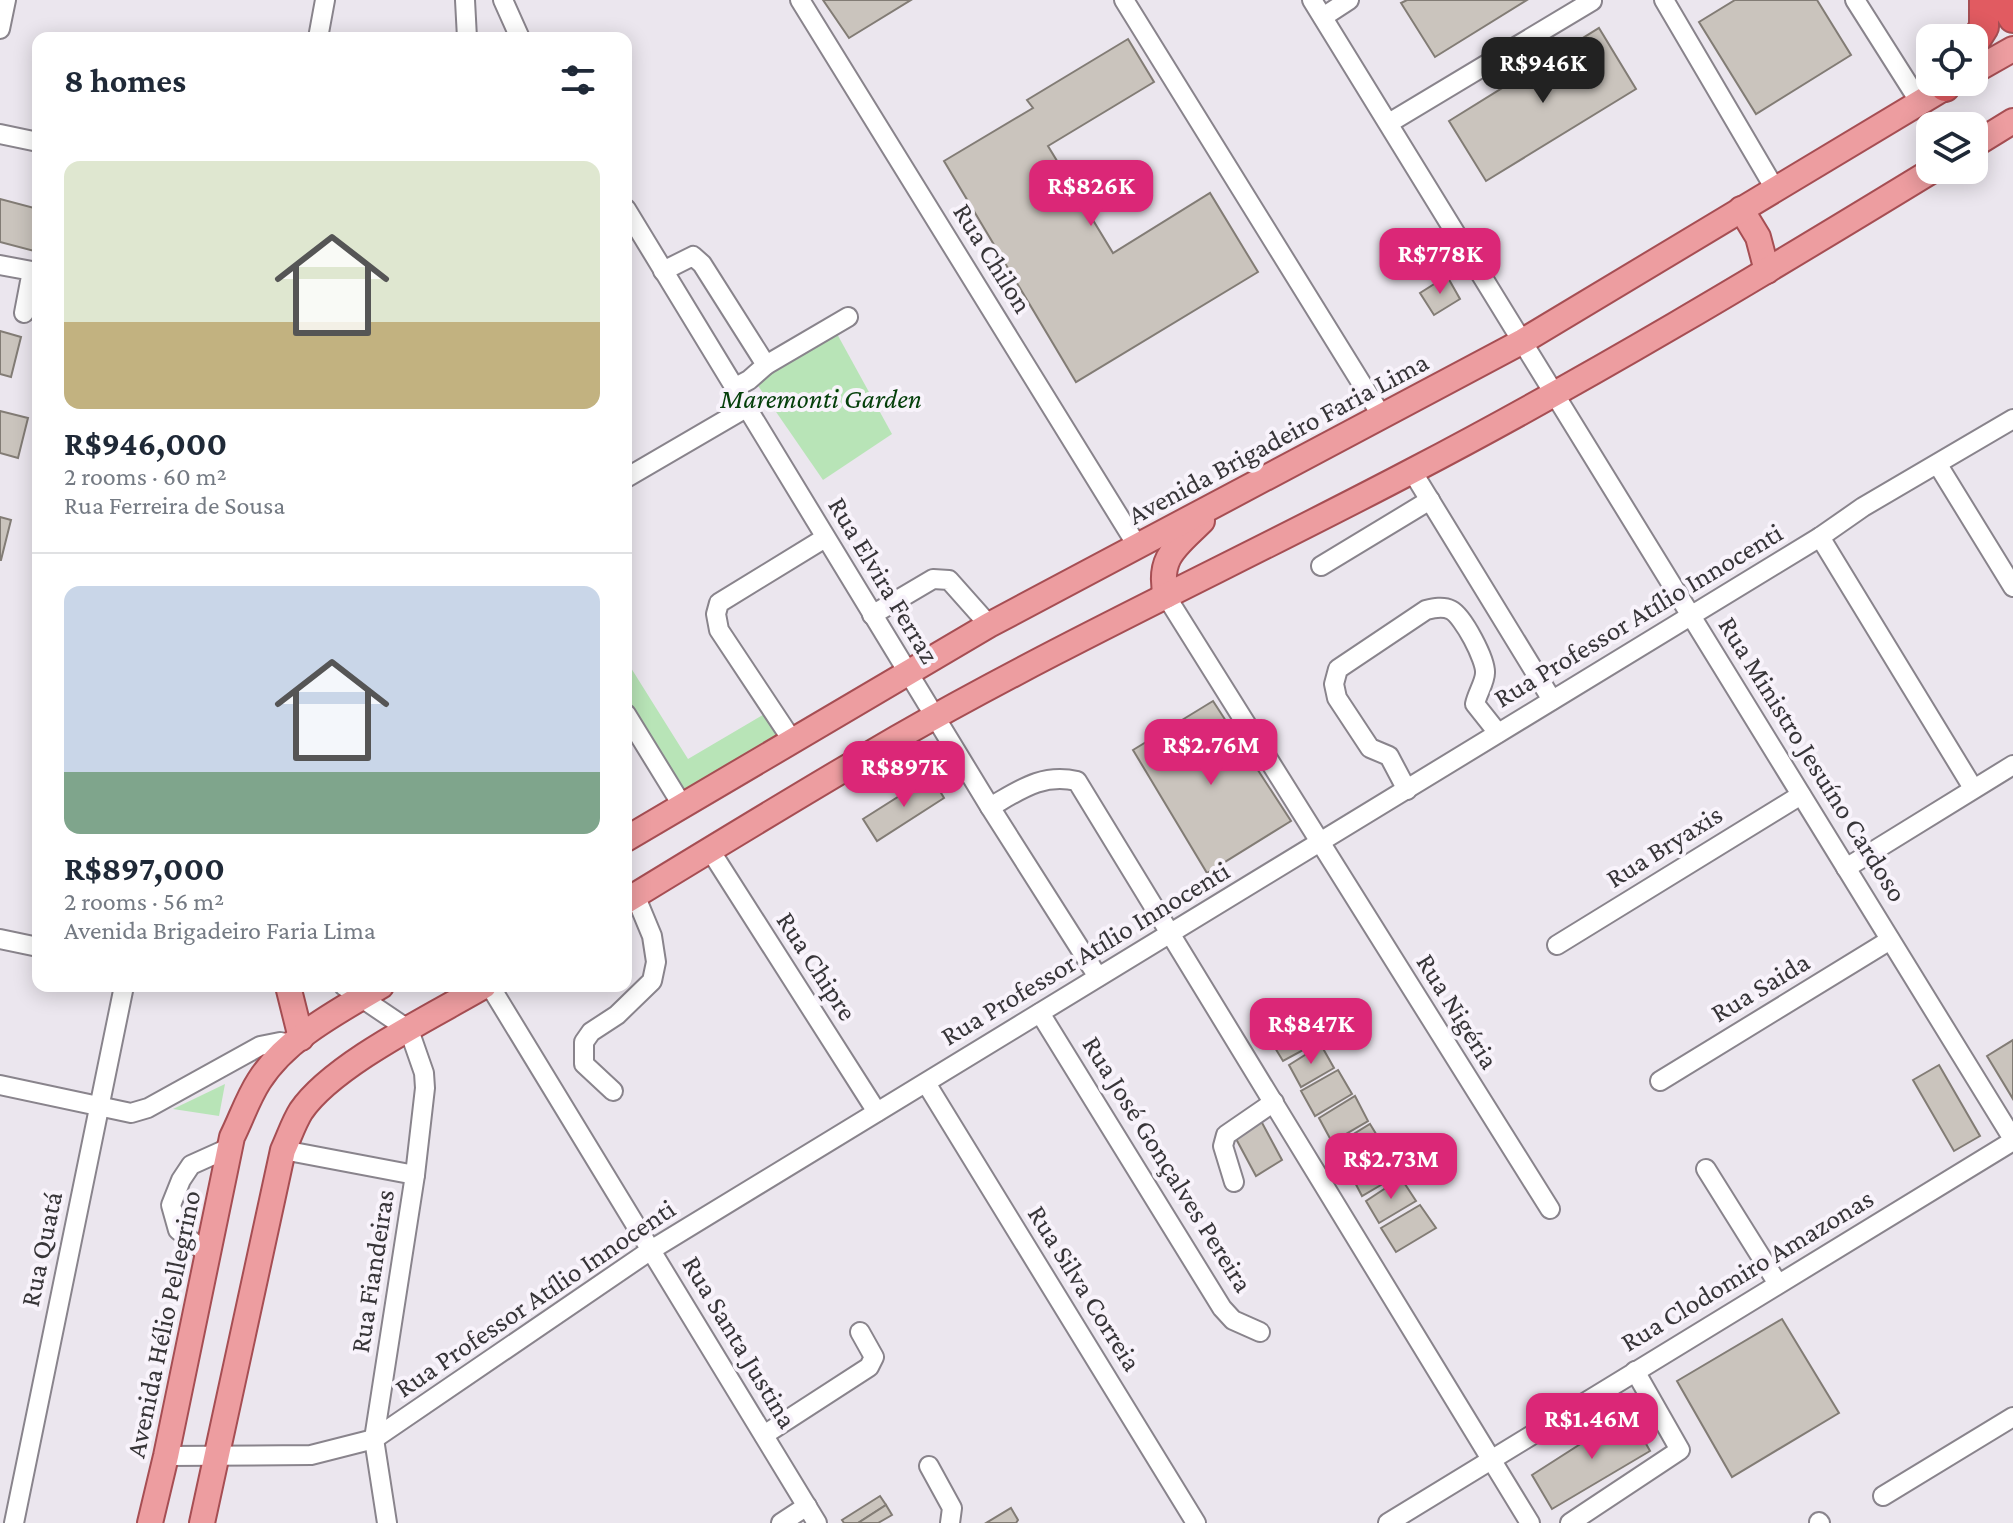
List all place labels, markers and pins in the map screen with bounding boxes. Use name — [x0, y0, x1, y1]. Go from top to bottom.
pin: R$946K — [1478, 37, 1608, 105]
pin: R$826K — [1026, 160, 1156, 228]
pin: R$778K — [1375, 228, 1505, 296]
pin: R$2.76M — [1137, 719, 1285, 787]
pin: R$897K — [839, 741, 969, 809]
pin: R$847K — [1246, 998, 1376, 1066]
pin: R$2.73M — [1317, 1133, 1465, 1201]
pin: R$1.46M — [1518, 1393, 1666, 1461]

